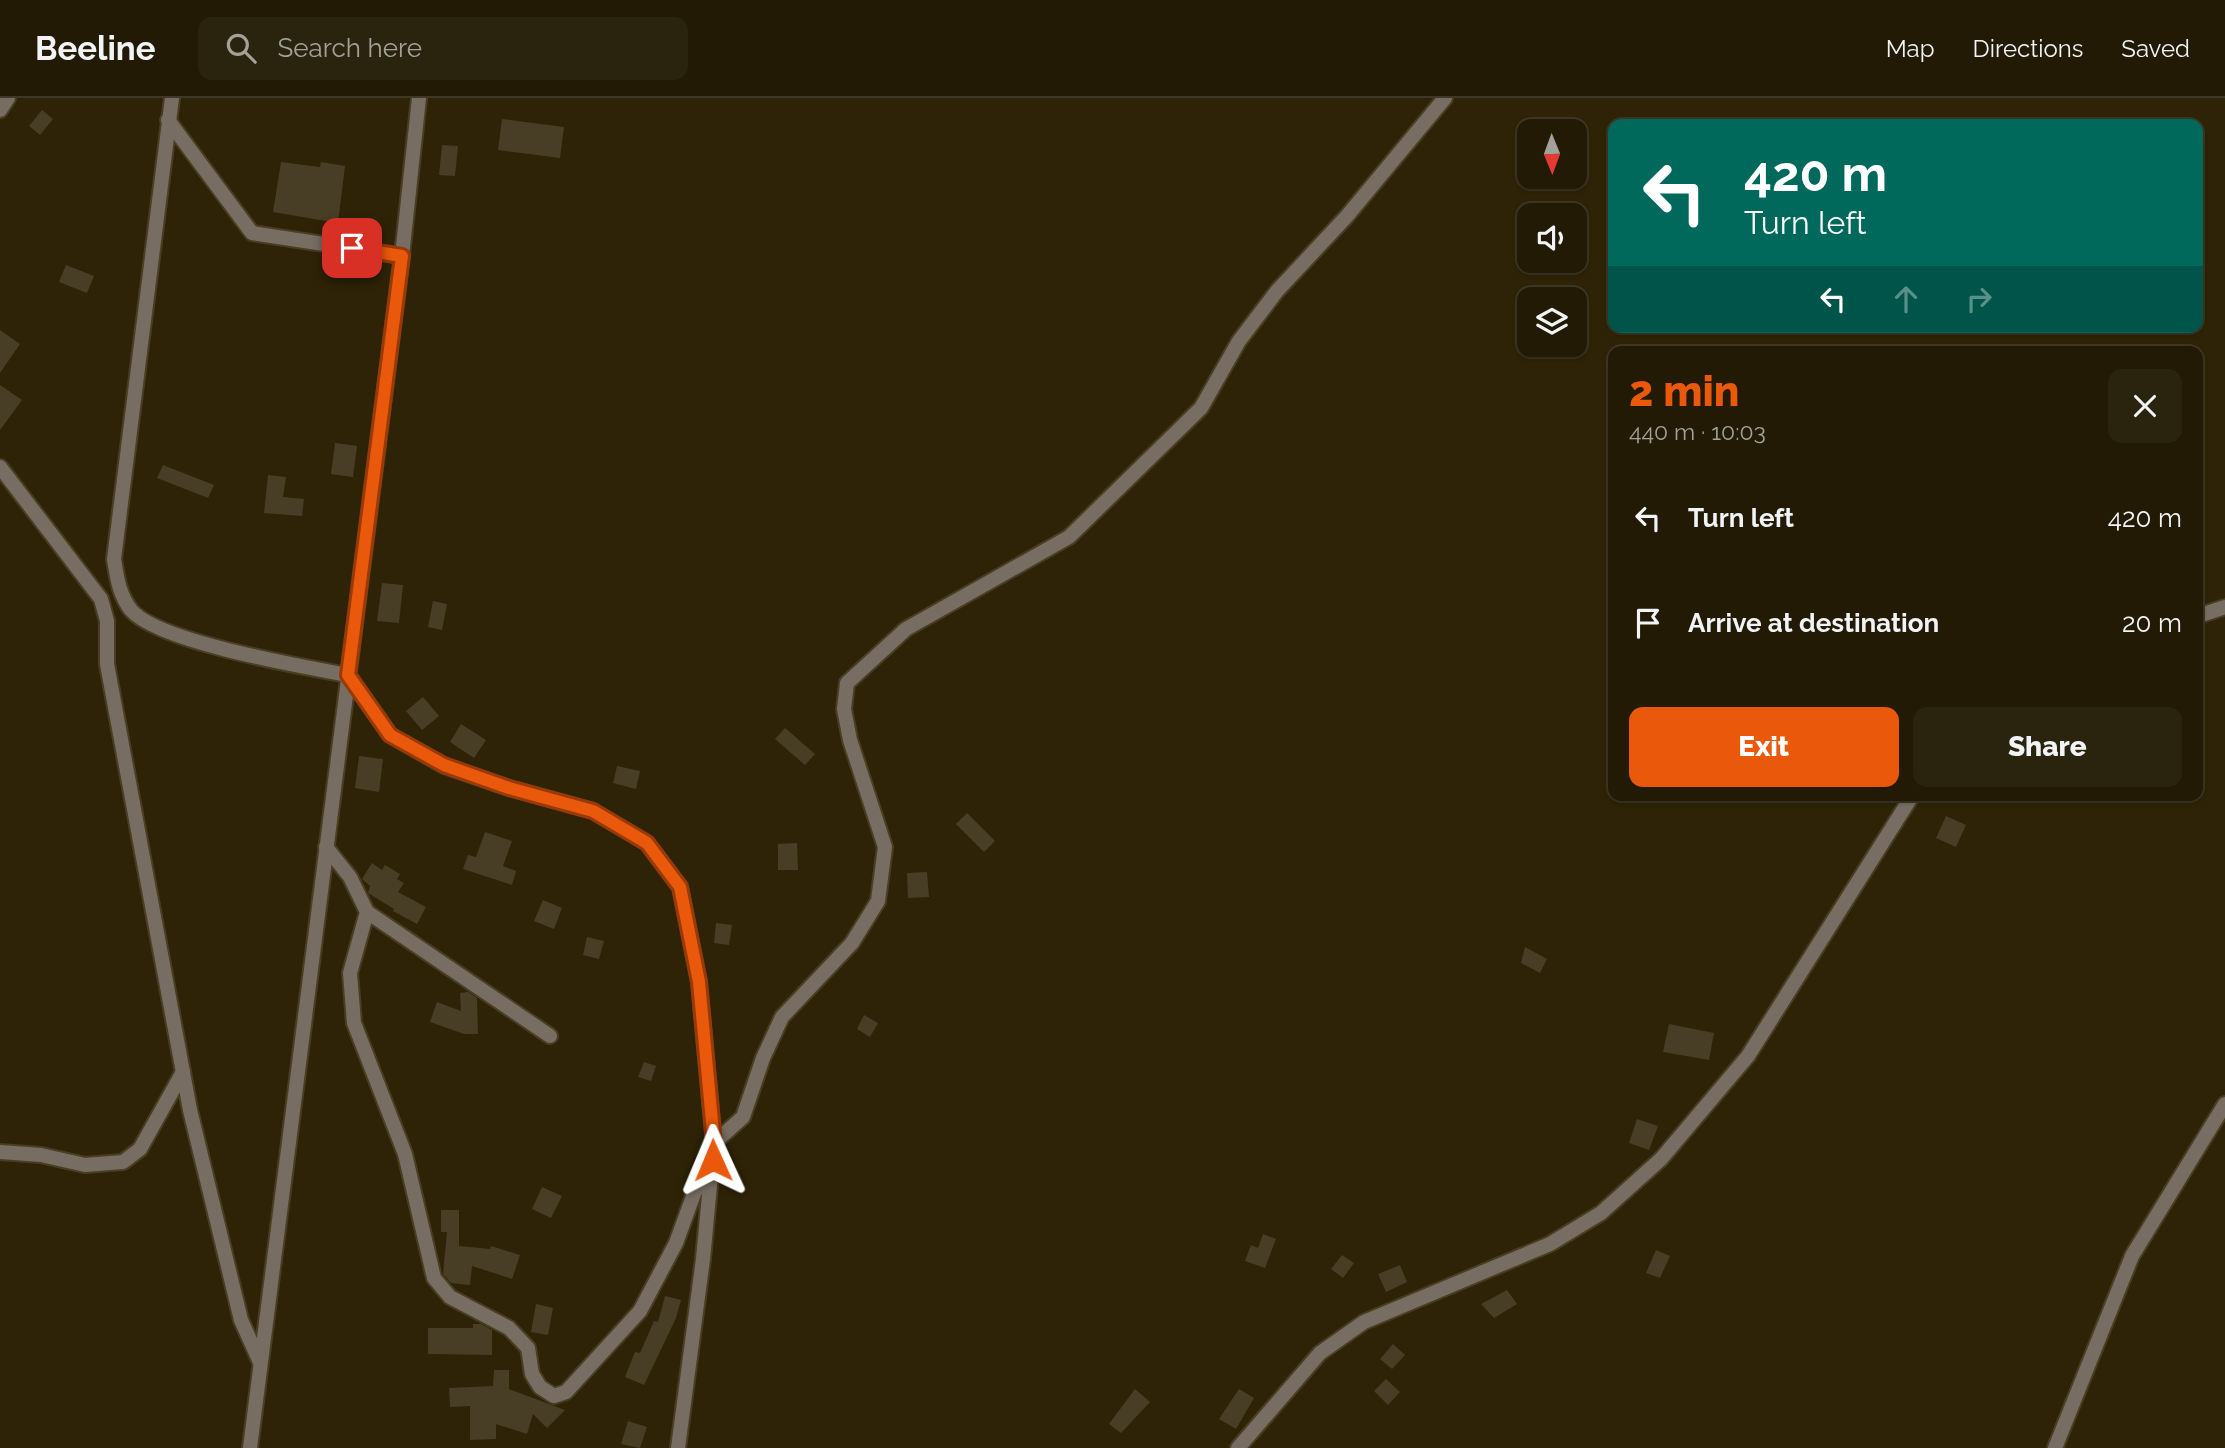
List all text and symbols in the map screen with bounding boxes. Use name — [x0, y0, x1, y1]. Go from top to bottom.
search box — [198, 17, 688, 80]
text: Beeline — [35, 29, 156, 68]
icon: search — [222, 29, 260, 67]
text: Search here — [278, 33, 422, 63]
text: Map — [1886, 34, 1935, 63]
text: Directions — [1973, 34, 2083, 63]
text: Saved — [2121, 34, 2190, 63]
north arrow — [1517, 119, 1587, 189]
map controls — [1517, 119, 1587, 357]
text: 420 m — [1744, 145, 1887, 202]
icon: left — [1629, 147, 1720, 238]
button: sound — [1517, 203, 1587, 273]
text: Turn left — [1744, 204, 1866, 241]
pin — [322, 218, 382, 278]
icon: arrive — [333, 229, 371, 267]
icon: left — [1814, 280, 1852, 318]
icon: ahead — [1887, 280, 1925, 318]
icon: right — [1960, 280, 1998, 318]
button: layers — [1517, 287, 1587, 357]
text: 2 min — [1629, 367, 1739, 416]
button: close — [2108, 369, 2182, 443]
text: 440 m · 10:03 — [1629, 418, 1766, 445]
icon: left — [1629, 499, 1667, 537]
text: Turn left — [1688, 503, 1794, 533]
text: 420 m — [2108, 503, 2182, 533]
icon: arrive — [1629, 604, 1667, 642]
text: Arrive at destination — [1688, 608, 1939, 638]
text: 20 m — [2122, 608, 2182, 638]
button: Exit — [1629, 707, 1899, 787]
button: Share — [1913, 707, 2182, 787]
position arrow — [676, 1123, 750, 1197]

